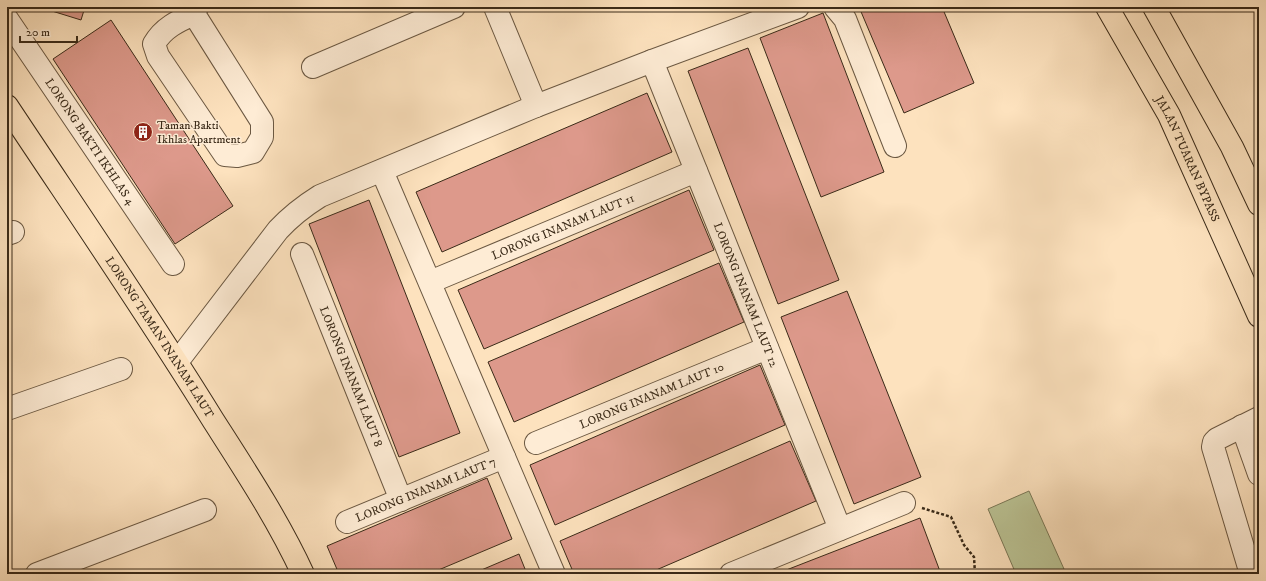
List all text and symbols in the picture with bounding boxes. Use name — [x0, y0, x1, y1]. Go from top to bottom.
scale bar — [20, 18, 77, 44]
text: 20 m — [26, 25, 50, 40]
street label: LORONG BAKTI IKHLAS 4 — [42, 75, 139, 209]
street label: JALAN TUARAN BYPASS — [1151, 92, 1223, 224]
place label: Taman Bakti Ikhlas Apartment — [157, 118, 241, 147]
building icon: Taman Bakti Ikhlas Apartment — [132, 121, 154, 143]
street label: LORONG INANAM LAUT 11 — [489, 190, 636, 263]
street label: LORONG INANAM LAUT 12 — [710, 220, 782, 369]
street label: LORONG TAMAN INANAM LAUT — [102, 254, 217, 421]
street label: LORONG INANAM LAUT 8 — [316, 304, 386, 449]
street label: LORONG INANAM LAUT 10 — [577, 359, 726, 432]
street label: LORONG INANAM LAUT 7 — [353, 454, 498, 525]

